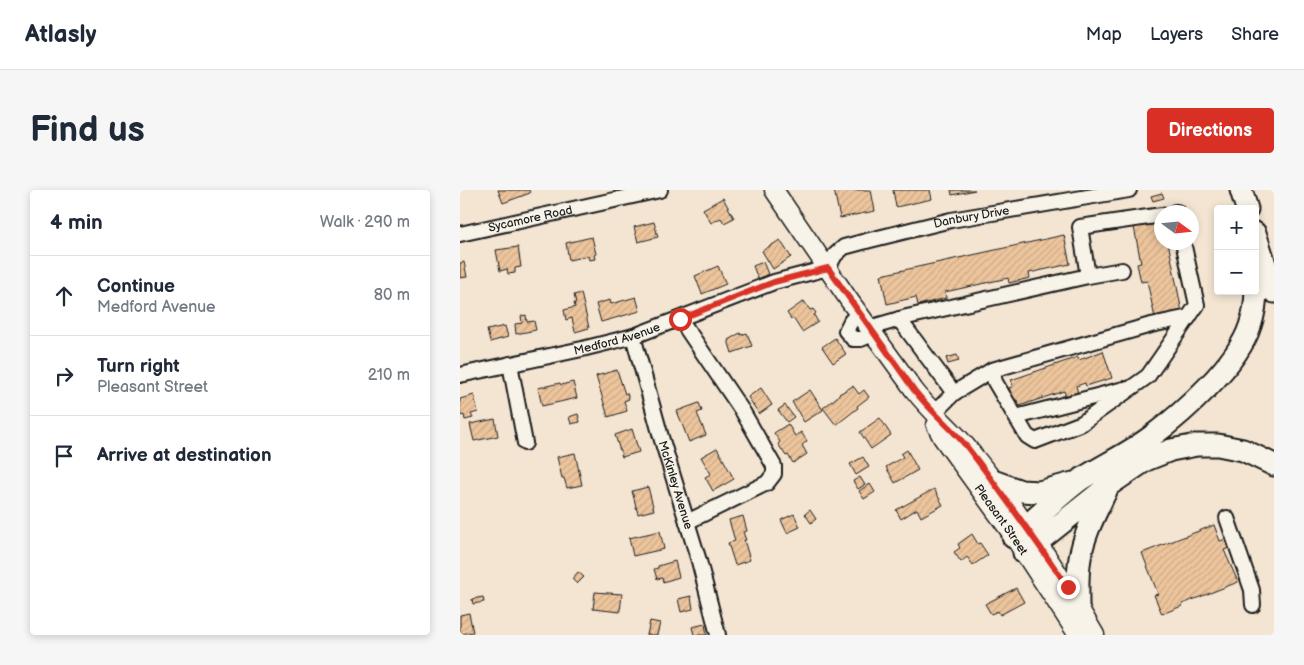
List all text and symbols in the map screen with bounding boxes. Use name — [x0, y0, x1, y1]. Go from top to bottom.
text: Atlasly — [25, 20, 96, 49]
text: Map — [1086, 24, 1122, 45]
text: Layers — [1150, 24, 1203, 45]
text: Share — [1231, 24, 1279, 45]
button: Directions — [1147, 108, 1274, 153]
text: Find us — [30, 109, 145, 152]
street label: Sycamore Road — [487, 202, 574, 235]
street label: Danbury Drive — [932, 203, 1010, 232]
north arrow — [1154, 205, 1199, 250]
map controls — [1214, 205, 1259, 295]
button: + — [1214, 205, 1259, 250]
text: 4 min — [50, 210, 103, 235]
text: Walk · 290 m — [320, 213, 410, 232]
button: − — [1214, 250, 1259, 295]
text: Continue — [97, 275, 175, 298]
icon: ahead — [50, 282, 78, 310]
text: 80 m — [374, 286, 410, 305]
text: Medford Avenue — [97, 298, 216, 317]
route start — [669, 308, 692, 331]
street label: Medford Avenue — [572, 319, 662, 358]
text: Turn right — [97, 355, 180, 378]
icon: right — [50, 362, 78, 390]
text: 210 m — [368, 366, 410, 385]
text: Pleasant Street — [97, 378, 208, 397]
street label: McKinley Avenue — [655, 439, 696, 531]
icon: arrive — [50, 442, 78, 470]
text: Arrive at destination — [97, 444, 272, 467]
street label: Pleasant Street — [971, 481, 1031, 558]
route end — [1057, 576, 1080, 599]

